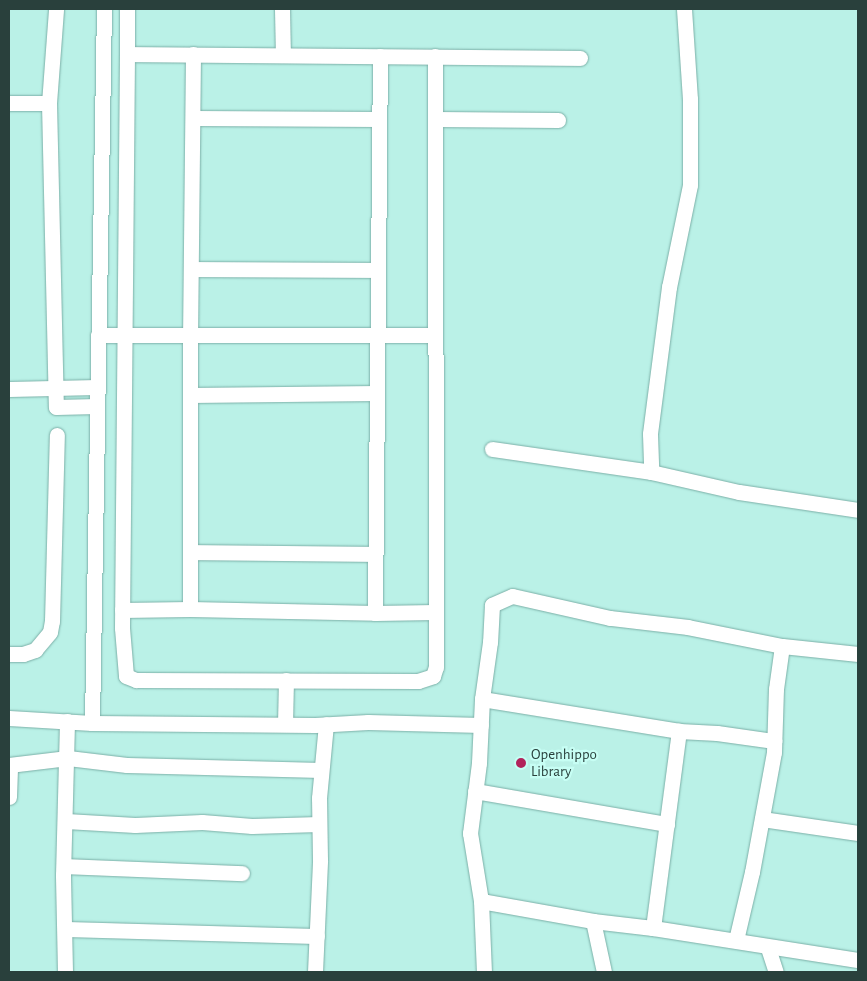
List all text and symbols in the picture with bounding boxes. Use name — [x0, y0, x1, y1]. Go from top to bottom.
place label: Openhippo Library — [531, 745, 597, 780]
marker: Openhippo Library — [515, 757, 527, 769]

